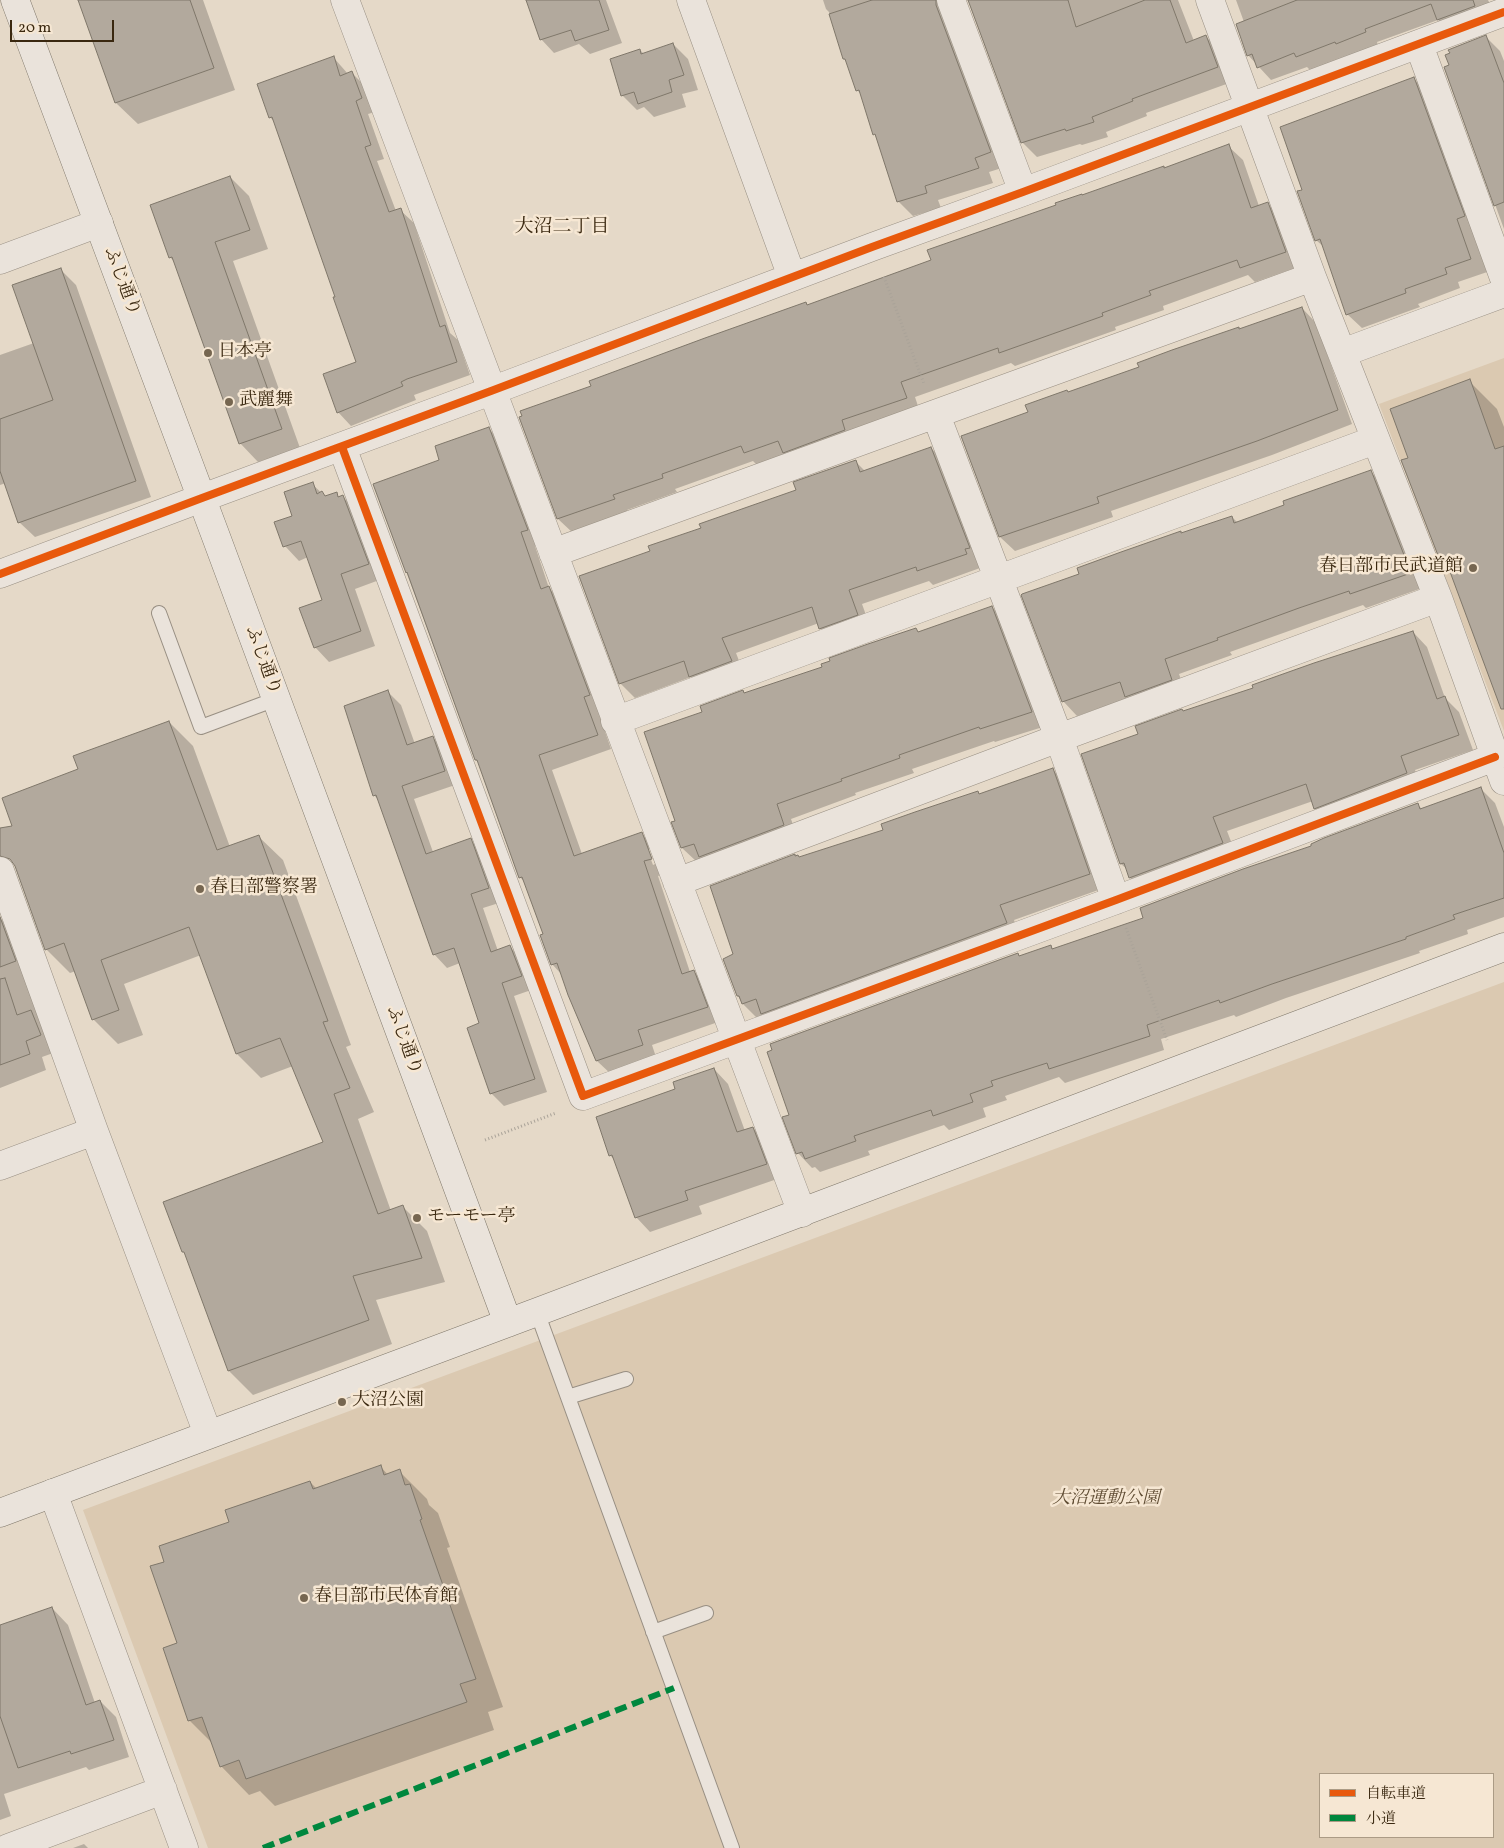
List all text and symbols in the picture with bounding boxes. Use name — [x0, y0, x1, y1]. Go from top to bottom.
scale bar — [12, 10, 116, 42]
text: 20 m — [18, 18, 51, 39]
district label: 大沼二丁目 — [515, 218, 609, 240]
street label: ふじ通り — [98, 245, 144, 319]
place label: 日本亭 — [218, 342, 272, 364]
marker: 日本亭 — [202, 347, 214, 359]
place label: 武麗舞 — [239, 391, 293, 413]
marker: 武麗舞 — [223, 396, 235, 408]
place label: 春日部市民武道館 — [1319, 557, 1463, 579]
marker: 春日部市民武道館 — [1467, 562, 1479, 574]
street label: ふじ通り — [240, 623, 284, 699]
place label: 春日部警察署 — [210, 878, 318, 900]
marker: 春日部警察署 — [194, 883, 206, 895]
street label: ふじ通り — [381, 1003, 425, 1079]
place label: モーモー亭 — [427, 1207, 516, 1229]
marker: モーモー亭 — [411, 1212, 423, 1224]
place label: 大沼公園 — [352, 1391, 424, 1413]
marker: 大沼公園 — [336, 1396, 348, 1408]
park label: 大沼運動公園 — [1052, 1489, 1160, 1511]
place label: 春日部市民体育館 — [314, 1587, 458, 1609]
marker: 春日部市民体育館 — [298, 1592, 310, 1604]
legend — [1319, 1773, 1494, 1838]
text: 自転車道 — [1366, 1784, 1426, 1805]
text: 小道 — [1366, 1809, 1396, 1830]

